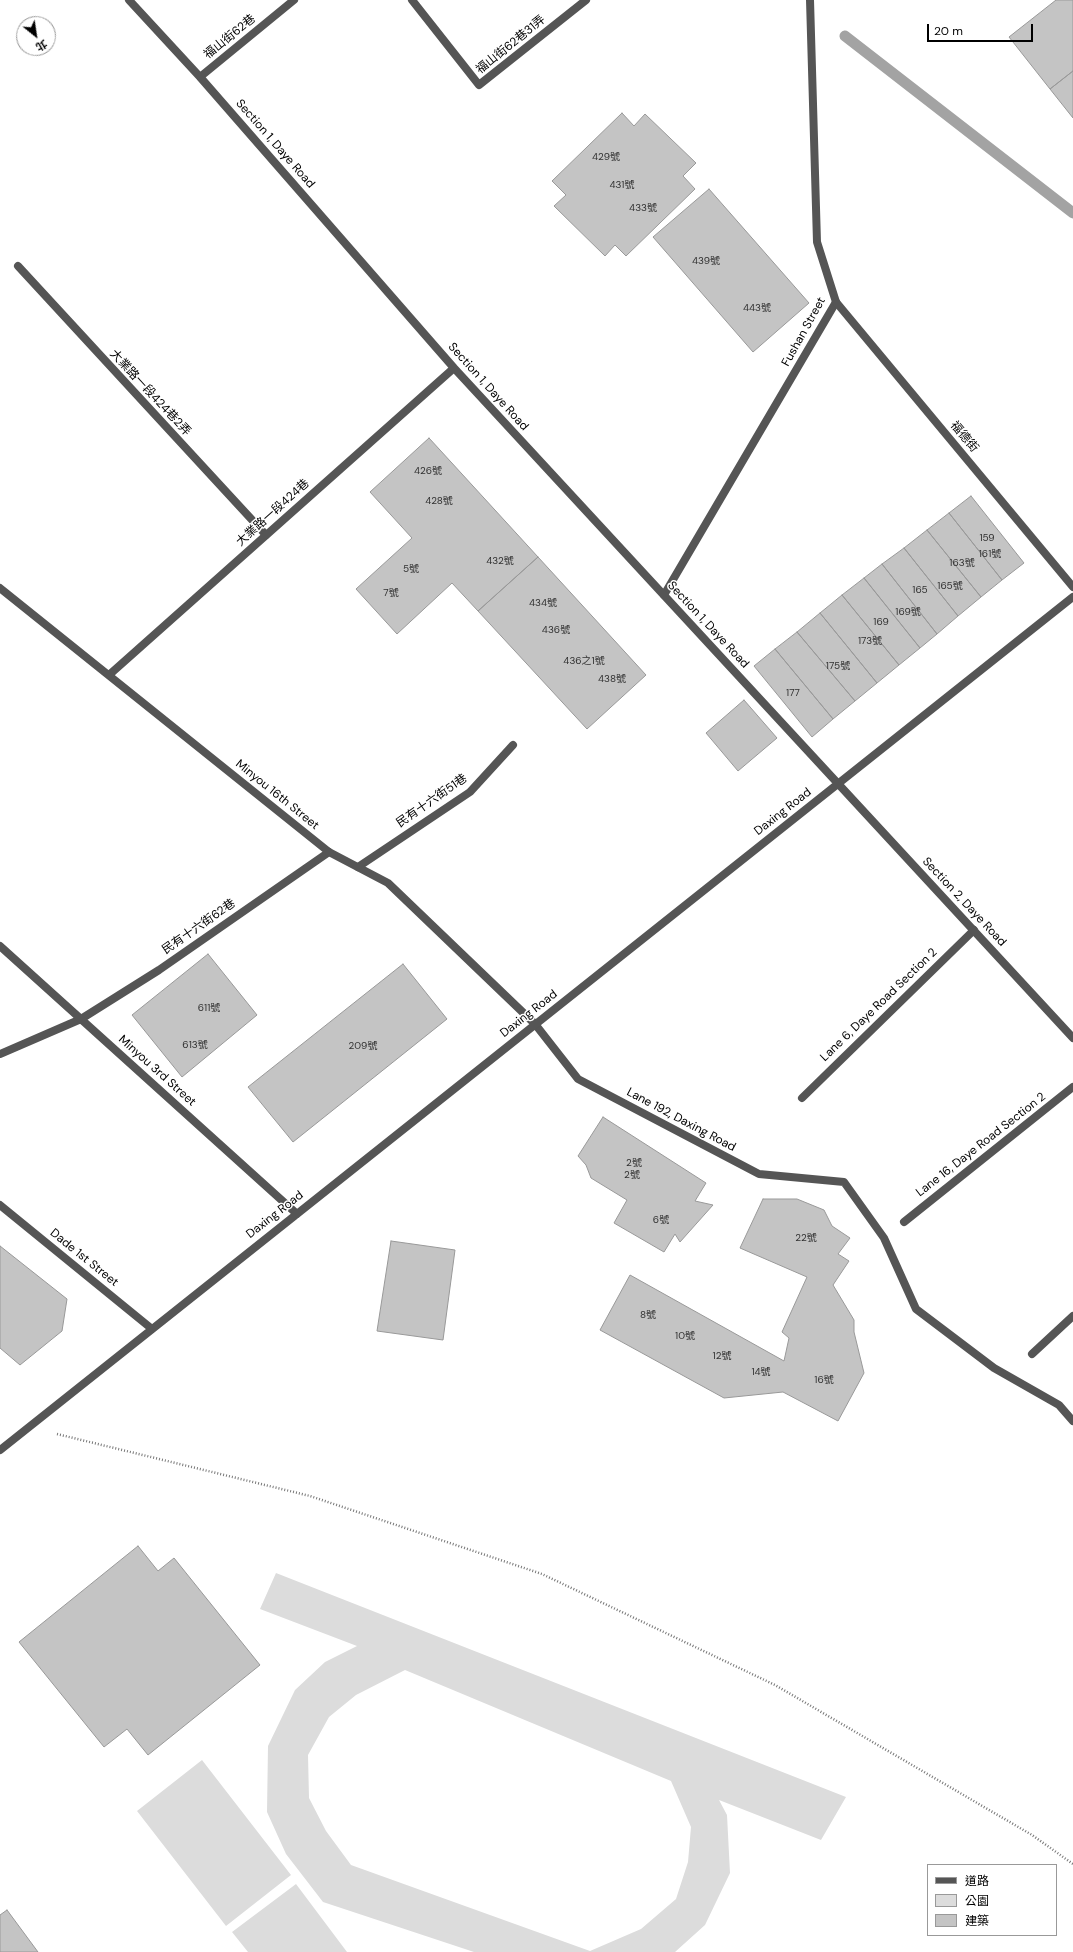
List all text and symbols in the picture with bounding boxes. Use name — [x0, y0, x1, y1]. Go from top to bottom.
street label: 福山街62巷 — [201, 12, 259, 62]
street label: 福山街62巷31弄 — [474, 13, 548, 77]
north arrow — [16, 16, 56, 56]
scale bar — [929, 16, 1035, 42]
text: 20 m — [934, 23, 963, 39]
text: 北 — [33, 37, 50, 54]
street label: Section 1, Daye Road — [232, 97, 318, 191]
house number: 429號 — [592, 151, 620, 163]
house number: 431號 — [610, 179, 634, 191]
house number: 433號 — [629, 202, 657, 214]
house number: 439號 — [692, 255, 720, 267]
street label: Fushan Street — [779, 295, 829, 369]
house number: 443號 — [743, 302, 771, 314]
street label: Section 1, Daye Road — [445, 340, 531, 434]
street label: 大業路一段424巷2弄 — [106, 347, 194, 439]
street label: 福德街 — [947, 419, 981, 455]
house number: 426號 — [414, 465, 442, 477]
street label: 大業路一段424巷 — [234, 476, 312, 550]
house number: 428號 — [425, 495, 453, 507]
house number: 159 — [979, 532, 995, 544]
house number: 161號 — [979, 548, 1001, 560]
house number: 432號 — [486, 555, 514, 567]
house number: 163號 — [949, 557, 975, 569]
house number: 5號 — [403, 563, 419, 575]
street label: Section 1, Daye Road — [664, 579, 752, 671]
house number: 165號 — [937, 580, 963, 592]
house number: 165 — [912, 584, 928, 596]
house number: 7號 — [383, 587, 399, 599]
house number: 434號 — [529, 597, 557, 609]
house number: 169號 — [895, 606, 921, 618]
house number: 169 — [873, 616, 889, 628]
house number: 436號 — [542, 624, 570, 636]
house number: 173號 — [858, 635, 882, 647]
house number: 436之1號 — [563, 655, 605, 667]
house number: 175號 — [826, 660, 850, 672]
house number: 438號 — [598, 673, 626, 685]
house number: 177 — [786, 687, 800, 699]
street label: Minyou 16th Street — [232, 757, 322, 833]
street label: 民有十六街51巷 — [394, 771, 470, 831]
street label: Daxing Road — [752, 785, 814, 839]
street label: Section 2, Daye Road — [919, 855, 1009, 949]
street label: 民有十六街62巷 — [160, 896, 238, 958]
street label: Lane 6, Daye Road Section 2 — [818, 945, 940, 1065]
street label: Daxing Road — [498, 987, 560, 1041]
house number: 611號 — [198, 1002, 220, 1014]
street label: Minyou 3rd Street — [115, 1033, 199, 1109]
house number: 613號 — [182, 1039, 208, 1051]
house number: 209號 — [349, 1040, 377, 1052]
street label: Lane 192, Daxing Road — [624, 1085, 738, 1155]
street label: Lane 16, Daye Road Section 2 — [913, 1090, 1049, 1200]
house number: 2號 — [626, 1157, 642, 1169]
house number: 2號 — [624, 1169, 640, 1181]
street label: Daxing Road — [244, 1188, 306, 1242]
house number: 6號 — [653, 1214, 669, 1226]
street label: Dade 1st Street — [47, 1226, 121, 1290]
house number: 22號 — [795, 1232, 817, 1244]
house number: 8號 — [640, 1309, 656, 1321]
house number: 10號 — [675, 1330, 695, 1342]
house number: 12號 — [713, 1350, 731, 1362]
house number: 14號 — [751, 1366, 771, 1378]
house number: 16號 — [814, 1374, 834, 1386]
legend — [927, 1864, 1057, 1936]
text: 道路 — [965, 1873, 989, 1889]
text: 公園 — [965, 1893, 989, 1909]
text: 建築 — [965, 1913, 989, 1929]

